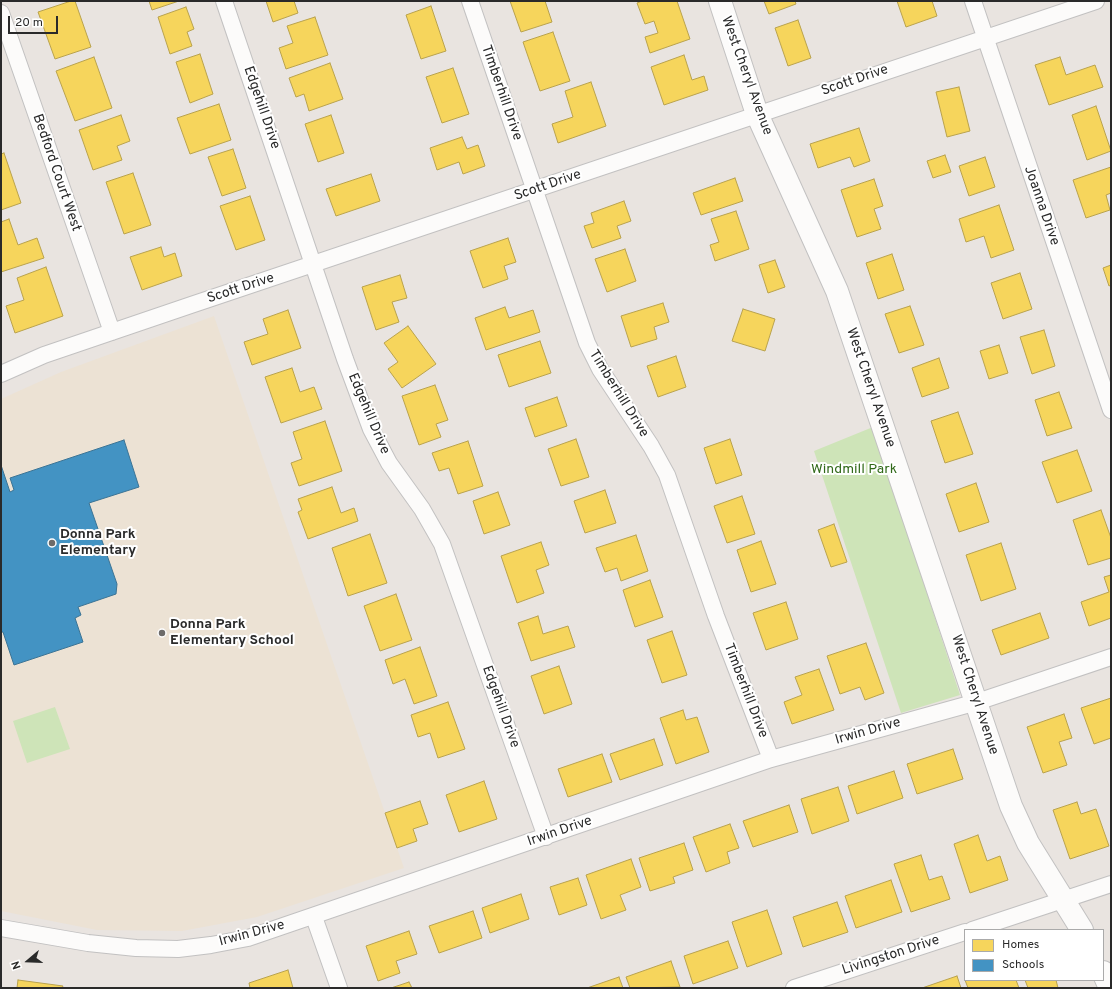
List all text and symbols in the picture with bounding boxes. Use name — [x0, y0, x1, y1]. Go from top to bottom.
scale bar — [10, 8, 60, 34]
street label: West Cheryl Avenue — [717, 14, 775, 138]
text: 20 m — [15, 15, 43, 31]
street label: Timberhill Drive — [477, 43, 525, 143]
street label: Scott Drive — [819, 62, 891, 100]
street label: Edgehill Drive — [239, 64, 283, 152]
street label: Bedford Court West — [28, 112, 84, 234]
street label: Joanna Drive — [1020, 164, 1062, 248]
street label: Scott Drive — [512, 167, 584, 205]
street label: Scott Drive — [205, 270, 277, 308]
street label: West Cheryl Avenue — [842, 326, 898, 450]
street label: Timberhill Drive — [584, 347, 652, 441]
street label: Edgehill Drive — [343, 371, 393, 457]
park label: Windmill Park — [811, 462, 897, 478]
place label: Donna Park Elementary — [60, 527, 136, 560]
marker: Donna Park Elementary — [47, 538, 57, 548]
place label: Donna Park Elementary School — [170, 617, 294, 650]
marker: Donna Park Elementary School — [157, 628, 167, 638]
street label: West Cheryl Avenue — [947, 633, 1001, 757]
street label: Timberhill Drive — [719, 641, 771, 741]
street label: Edgehill Drive — [477, 664, 523, 750]
street label: Irwin Drive — [833, 715, 903, 749]
street label: Irwin Drive — [525, 813, 595, 851]
street label: Irwin Drive — [217, 917, 287, 951]
legend — [964, 929, 1104, 981]
street label: Livingston Drive — [840, 932, 942, 980]
text: Homes — [1002, 937, 1039, 953]
north arrow — [8, 941, 48, 981]
text: Schools — [1002, 957, 1044, 973]
text: N — [9, 959, 25, 971]

